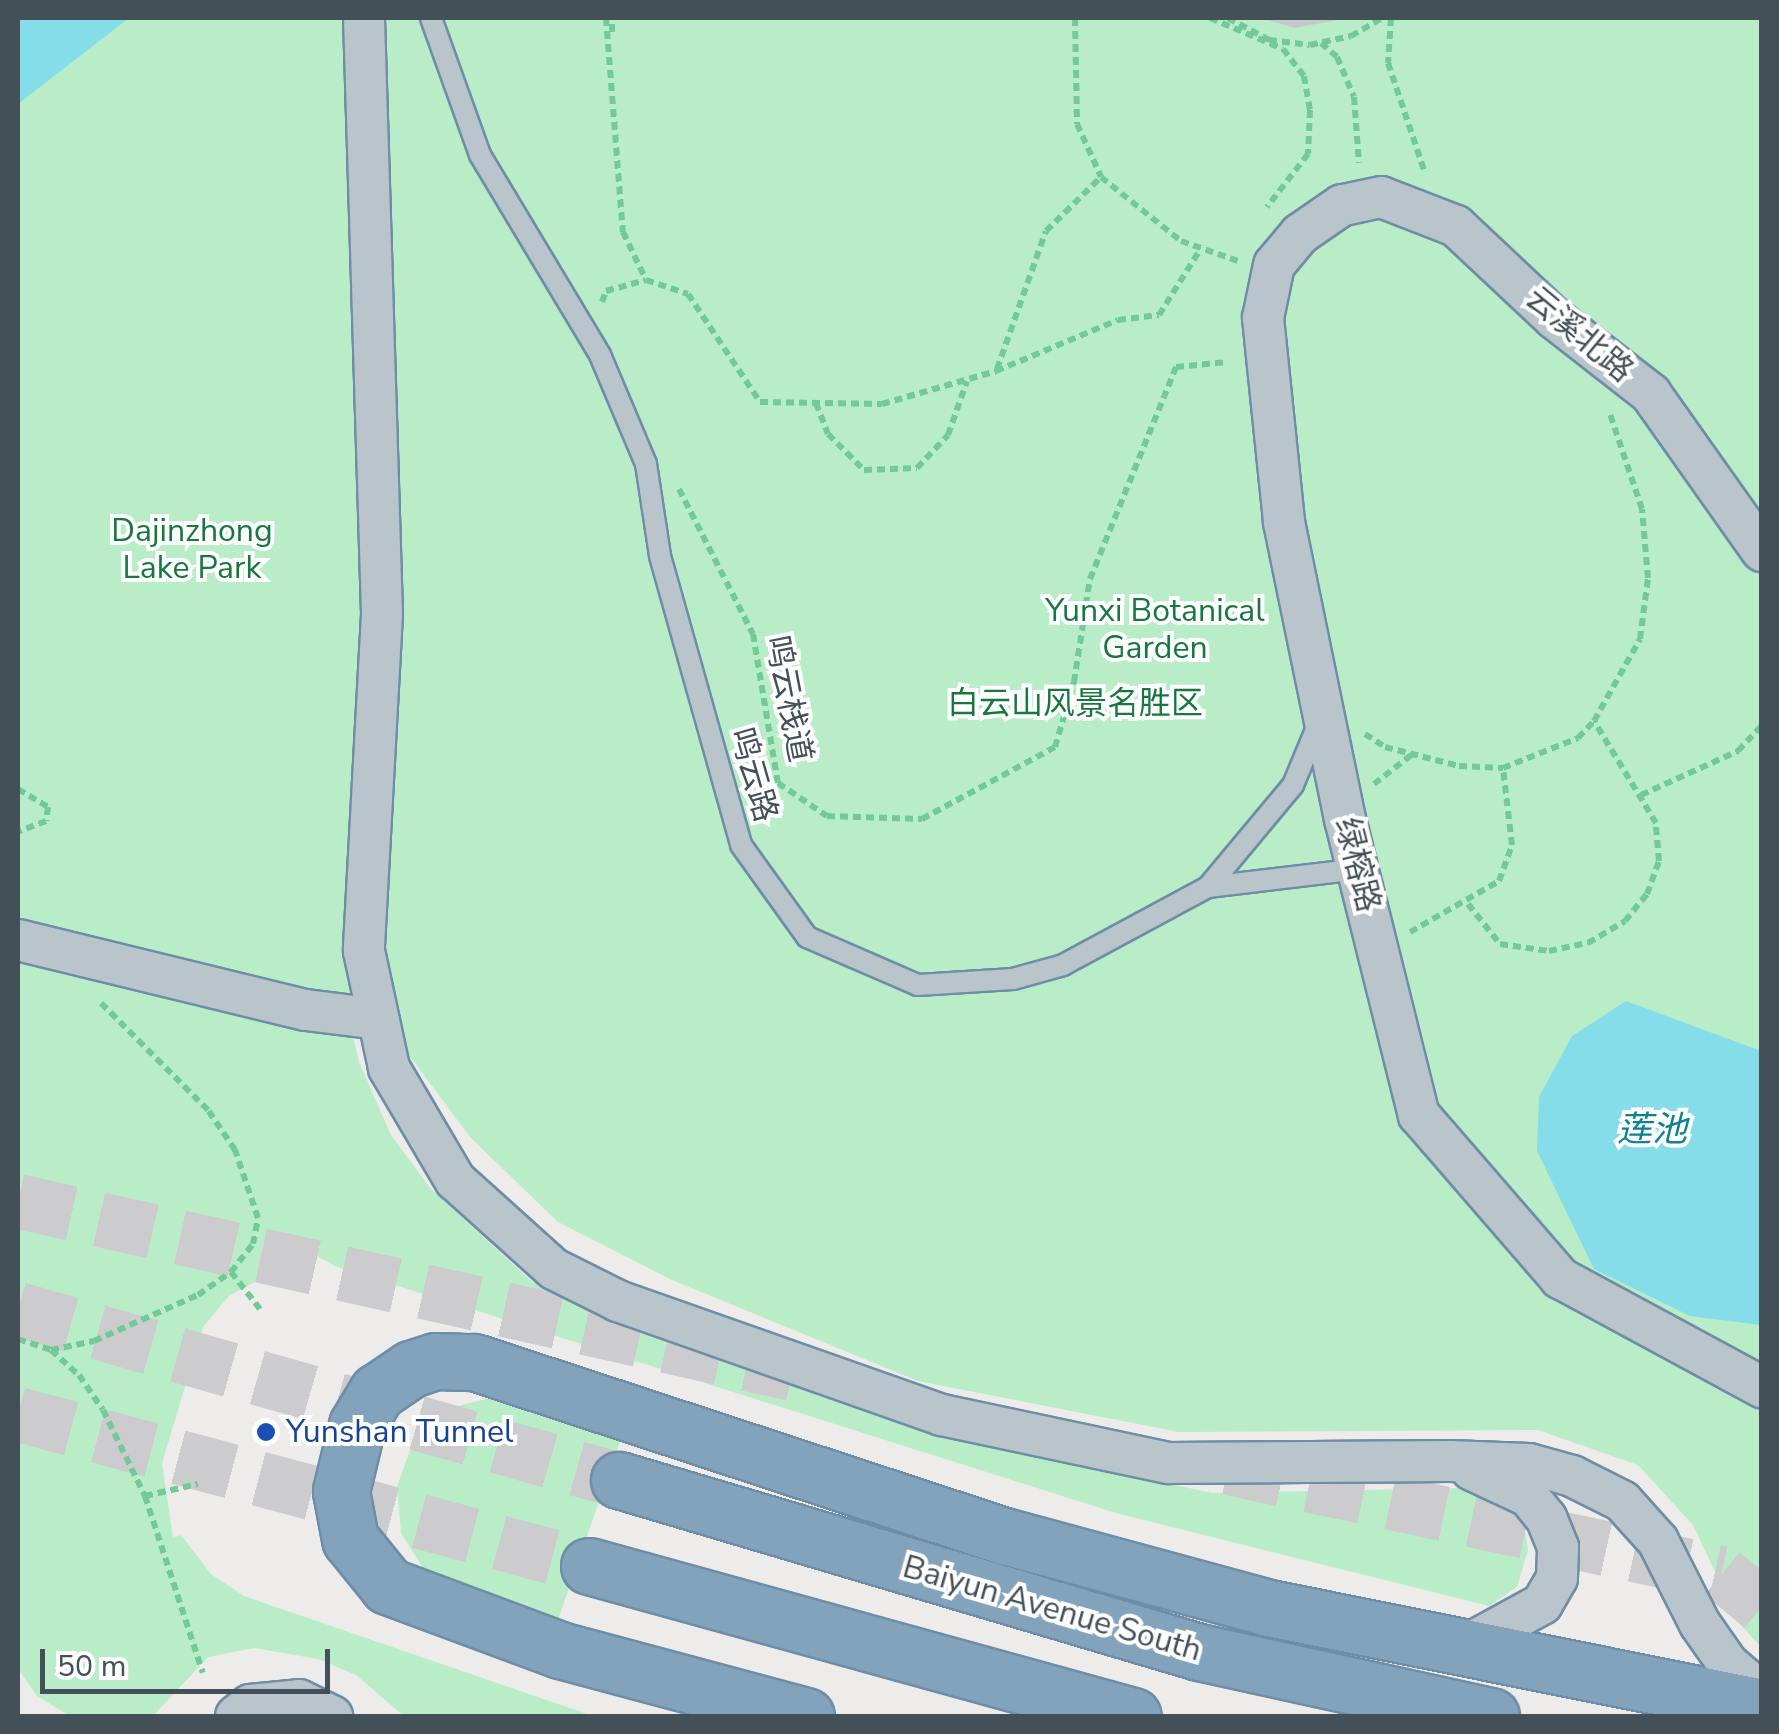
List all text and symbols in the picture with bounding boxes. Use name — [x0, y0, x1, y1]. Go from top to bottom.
street label: 云溪北路 — [1518, 279, 1640, 391]
park label: Dajinzhong Lake Park — [111, 513, 273, 588]
park label: Yunxi Botanical Garden — [1045, 593, 1265, 668]
street label: 鸣云栈道 — [757, 633, 819, 765]
park label: 白云山风景名胜区 — [947, 685, 1203, 723]
street label: 鸣云路 — [721, 724, 785, 826]
street label: 绿榕路 — [1327, 814, 1387, 916]
water label: 莲池 — [1617, 1109, 1687, 1151]
place label: Yunshan Tunnel — [286, 1413, 514, 1451]
marker: Yunshan Tunnel — [255, 1421, 277, 1443]
street label: Baiyun Avenue South — [898, 1548, 1206, 1670]
scale bar — [45, 1629, 335, 1691]
text: 50 m — [57, 1646, 126, 1687]

